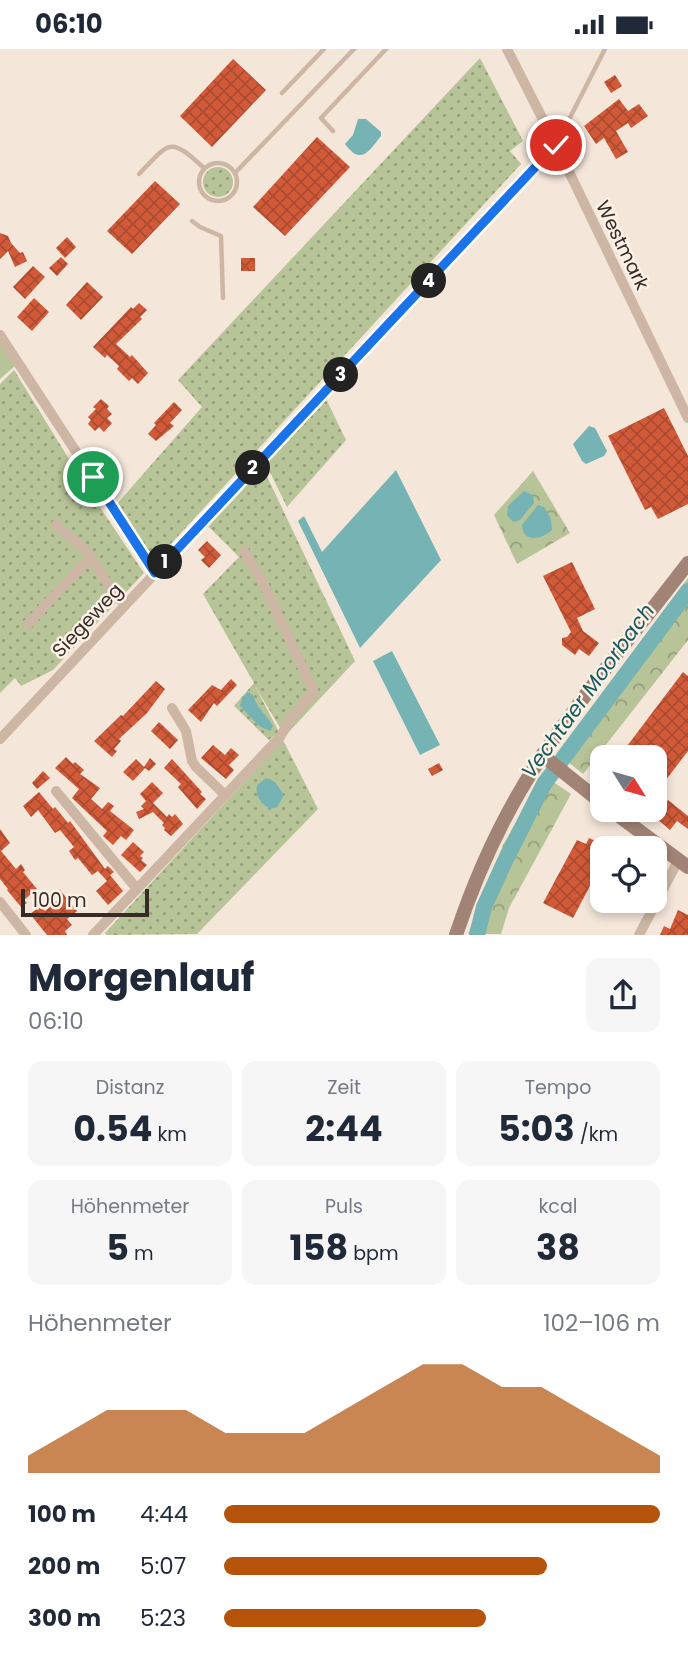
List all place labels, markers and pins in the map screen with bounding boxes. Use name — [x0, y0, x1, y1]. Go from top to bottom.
pin — [526, 115, 586, 175]
pin: 4 — [412, 264, 446, 299]
pin: 3 — [324, 357, 358, 393]
pin — [63, 447, 123, 507]
pin: 2 — [236, 451, 270, 485]
pin: 1 — [148, 545, 182, 579]

